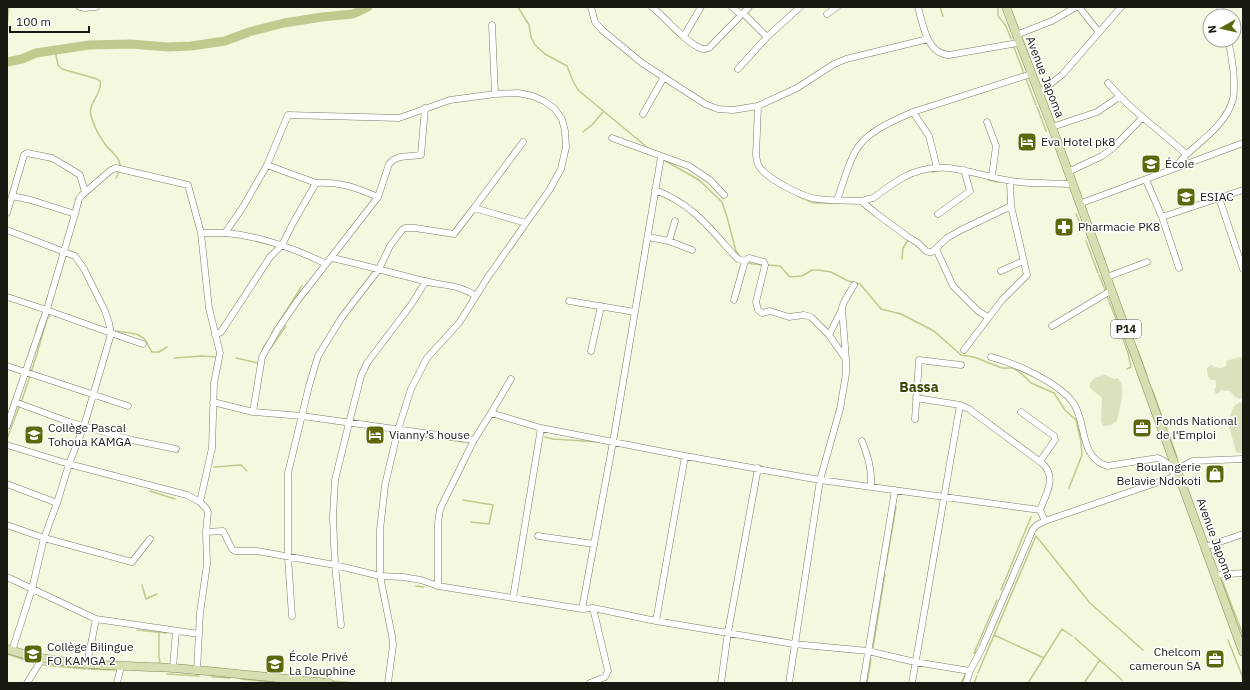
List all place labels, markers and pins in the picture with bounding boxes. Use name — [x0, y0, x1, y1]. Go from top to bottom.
hotel icon: Eva Hotel pk8 — [1016, 131, 1038, 153]
place label: Eva Hotel pk8 — [1041, 134, 1116, 149]
school or university icon: École — [1140, 153, 1162, 175]
place label: École — [1165, 156, 1195, 171]
school or university icon: ESIAC — [1175, 186, 1197, 208]
place label: ESIAC — [1200, 189, 1234, 204]
pharmacy icon: Pharmacie PK8 — [1053, 216, 1075, 238]
place label: Pharmacie PK8 — [1078, 219, 1160, 234]
place label: Fonds National de l'Emploi — [1156, 413, 1237, 442]
office icon: Fonds National de l'Emploi — [1131, 417, 1153, 439]
place label: Collège Pascal Tohoua KAMGA — [48, 420, 132, 449]
school or university icon: Collège Pascal Tohoua KAMGA — [23, 424, 45, 446]
hotel icon: Vianny’s house — [364, 424, 386, 446]
place label: Vianny’s house — [389, 427, 470, 442]
place label: Boulangerie Belavie Ndokoti — [1116, 459, 1201, 488]
shop icon: Boulangerie Belavie Ndokoti — [1204, 463, 1226, 485]
place label: Collège Bilingue FO KAMGA 2 — [47, 639, 134, 668]
school or university icon: Collège Bilingue FO KAMGA 2 — [22, 643, 44, 665]
place label: Chelcom cameroun SA — [1129, 644, 1201, 673]
office icon: Chelcom cameroun SA — [1204, 648, 1226, 670]
place label: École Privé La Dauphine — [289, 649, 356, 678]
school or university icon: École Privé La Dauphine — [264, 653, 286, 675]

